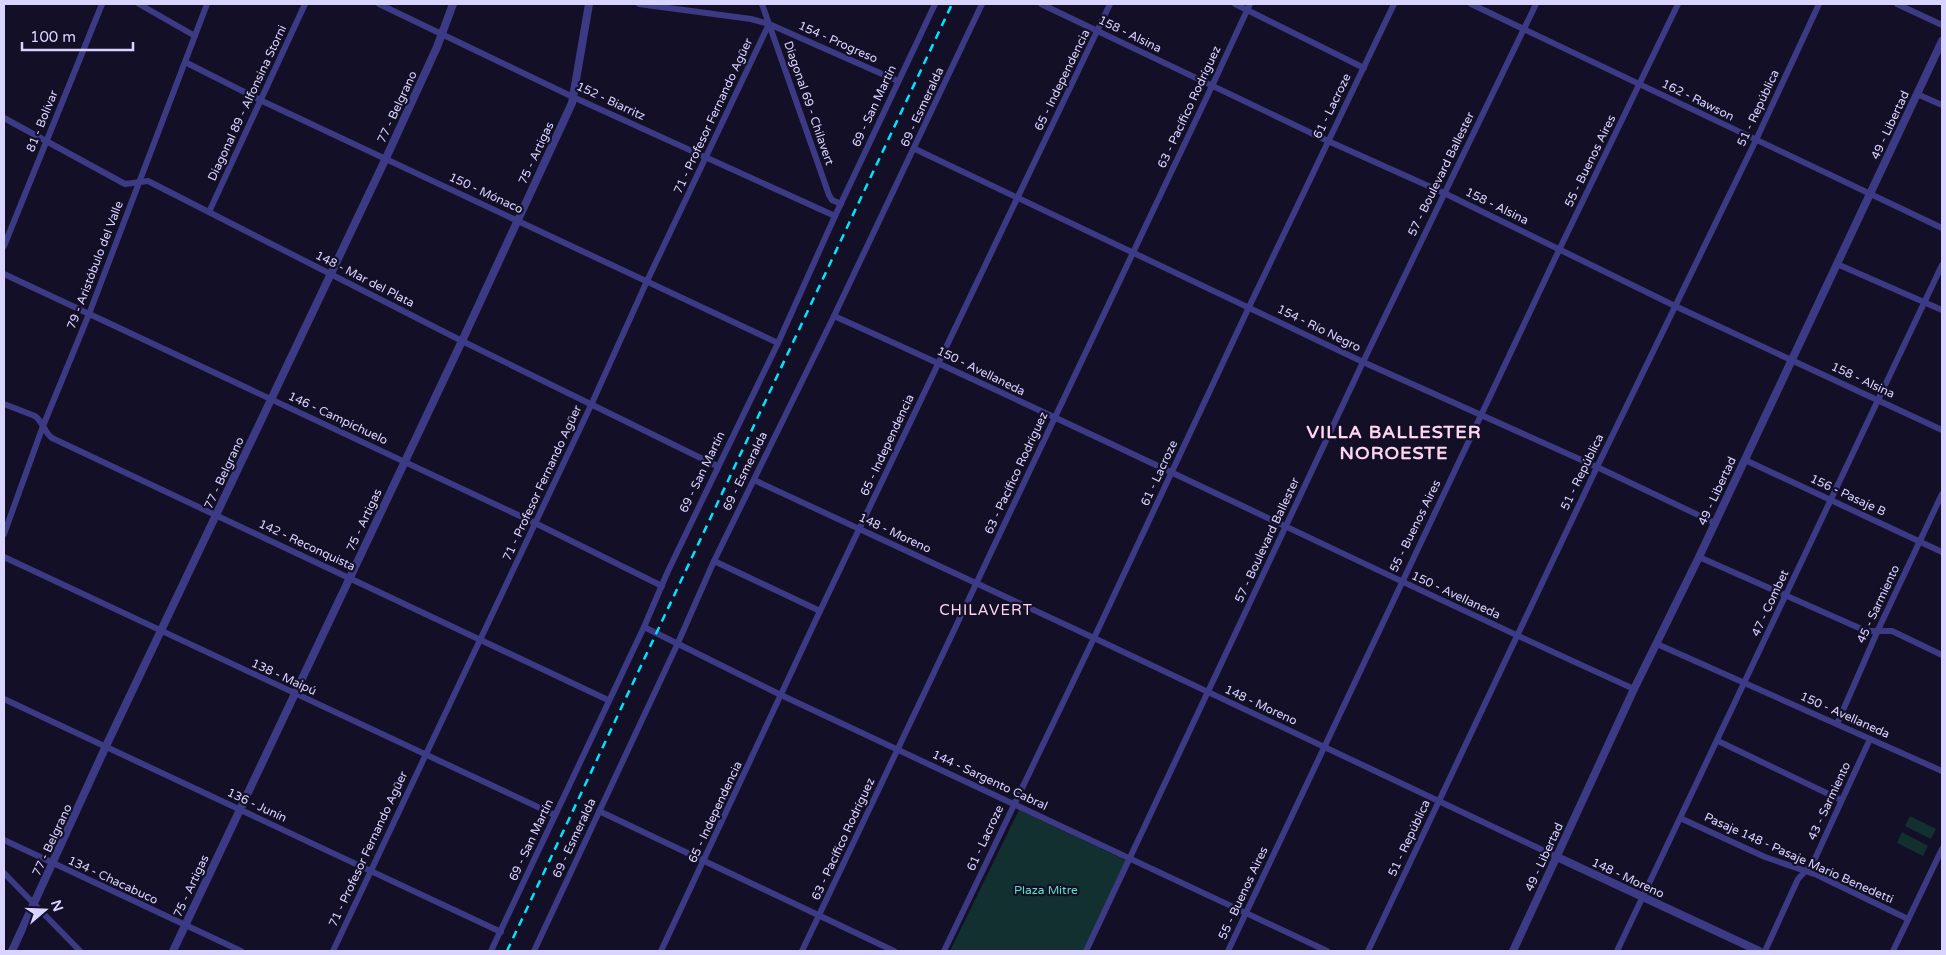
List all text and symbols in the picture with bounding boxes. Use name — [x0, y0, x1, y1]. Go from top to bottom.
street label: 158 - Alsina — [1096, 13, 1164, 55]
street label: 154 - Progreso — [796, 18, 880, 66]
scale bar — [22, 20, 134, 52]
street label: Diagonal 89 - Alfonsina Storni — [205, 23, 289, 183]
street label: 65 - Independencia — [1031, 27, 1093, 133]
text: 100 m — [30, 28, 76, 46]
street label: 71 - Profesor Fernando Agüer — [671, 36, 755, 196]
street label: Diagonal 69 - Chilavert — [781, 39, 837, 167]
street label: 63 - Pacífico Rodríguez — [1155, 44, 1223, 170]
street label: 69 - San Martín — [849, 63, 899, 149]
street label: 69 - Esmeralda — [897, 65, 947, 149]
street label: 51 - República — [1734, 67, 1782, 149]
street label: 77 - Belgrano — [374, 69, 420, 145]
street label: 61 - Lacroze — [1310, 71, 1354, 141]
street label: 162 - Rawson — [1660, 76, 1736, 124]
street label: 152 - Biarritz — [574, 79, 648, 123]
street label: 81 - Bolívar — [23, 88, 61, 154]
street label: 49 - Libertad — [1868, 89, 1912, 161]
street label: 57 - Boulevard Ballester — [1405, 109, 1477, 238]
street label: 55 - Buenos Aires — [1562, 112, 1618, 209]
street label: 75 - Artigas — [515, 119, 557, 186]
street label: 150 - Mónaco — [447, 170, 525, 216]
street label: 158 - Alsina — [1463, 185, 1531, 227]
street label: 79 - Aristóbulo del Valle — [64, 199, 126, 331]
street label: 148 - Mar del Plata — [313, 248, 417, 310]
street label: 154 - Río Negro — [1275, 302, 1363, 354]
street label: 150 - Avellaneda — [935, 344, 1027, 398]
street label: 158 - Alsina — [1829, 359, 1897, 401]
street label: 146 - Campichuelo — [286, 389, 390, 447]
street label: 65 - Independencia — [857, 392, 917, 498]
street label: 71 - Profesor Fernando Agüer — [500, 403, 584, 563]
street label: 63 - Pacífico Rodríguez — [982, 410, 1050, 536]
district label: VILLA BALLESTER NOROESTE — [1307, 421, 1481, 464]
street label: 69 - San Martín — [676, 429, 728, 515]
street label: 69 - Esmeralda — [720, 429, 770, 513]
street label: 51 - República — [1557, 432, 1607, 512]
street label: 77 - Belgrano — [201, 435, 247, 511]
street label: 61 - Lacroze — [1138, 438, 1180, 508]
street label: 49 - Libertad — [1695, 455, 1739, 527]
street label: 156 - Pasaje B — [1808, 471, 1888, 519]
street label: 57 - Boulevard Ballester — [1232, 475, 1302, 605]
street label: 55 - Buenos Aires — [1387, 477, 1443, 574]
street label: 75 - Artigas — [343, 486, 385, 553]
street label: 148 - Moreno — [857, 510, 933, 556]
street label: 142 - Reconquista — [256, 516, 358, 574]
street label: 45 - Sarmiento — [1854, 563, 1902, 645]
street label: 47 - Combet — [1749, 567, 1792, 638]
street label: 150 - Avellaneda — [1409, 568, 1503, 622]
district label: CHILAVERT — [939, 601, 1033, 619]
street label: 138 - Maipú — [249, 656, 319, 698]
street label: 148 - Moreno — [1223, 682, 1299, 728]
street label: 150 - Avellaneda — [1798, 689, 1892, 741]
street label: 144 - Sargento Cabral — [930, 747, 1050, 813]
street label: 65 - Independencia — [685, 759, 745, 865]
street label: 43 - Sarmiento — [1805, 760, 1853, 842]
street label: 71 - Profesor Fernando Agüer — [326, 769, 410, 929]
street label: 63 - Pacífico Rodríguez — [809, 776, 877, 902]
street label: 136 - Junín — [225, 785, 289, 825]
street label: 69 - Esmeralda — [549, 796, 599, 880]
street label: 69 - San Martín — [506, 797, 556, 883]
street label: 51 - República — [1385, 797, 1433, 879]
street label: 77 - Belgrano — [29, 802, 75, 878]
street label: 61 - Lacroze — [964, 803, 1006, 873]
street label: Pasaje 148 - Pasaje Mario Benedetti — [1702, 810, 1896, 906]
street label: 49 - Libertad — [1522, 821, 1566, 893]
street label: 55 - Buenos Aires — [1215, 844, 1271, 942]
street label: 75 - Artigas — [170, 852, 212, 919]
street label: 134 - Chacabuco — [66, 853, 160, 907]
street label: 148 - Moreno — [1590, 855, 1666, 901]
park label: Plaza Mitre — [1014, 883, 1078, 897]
north arrow — [20, 885, 70, 935]
text: N — [47, 898, 67, 914]

